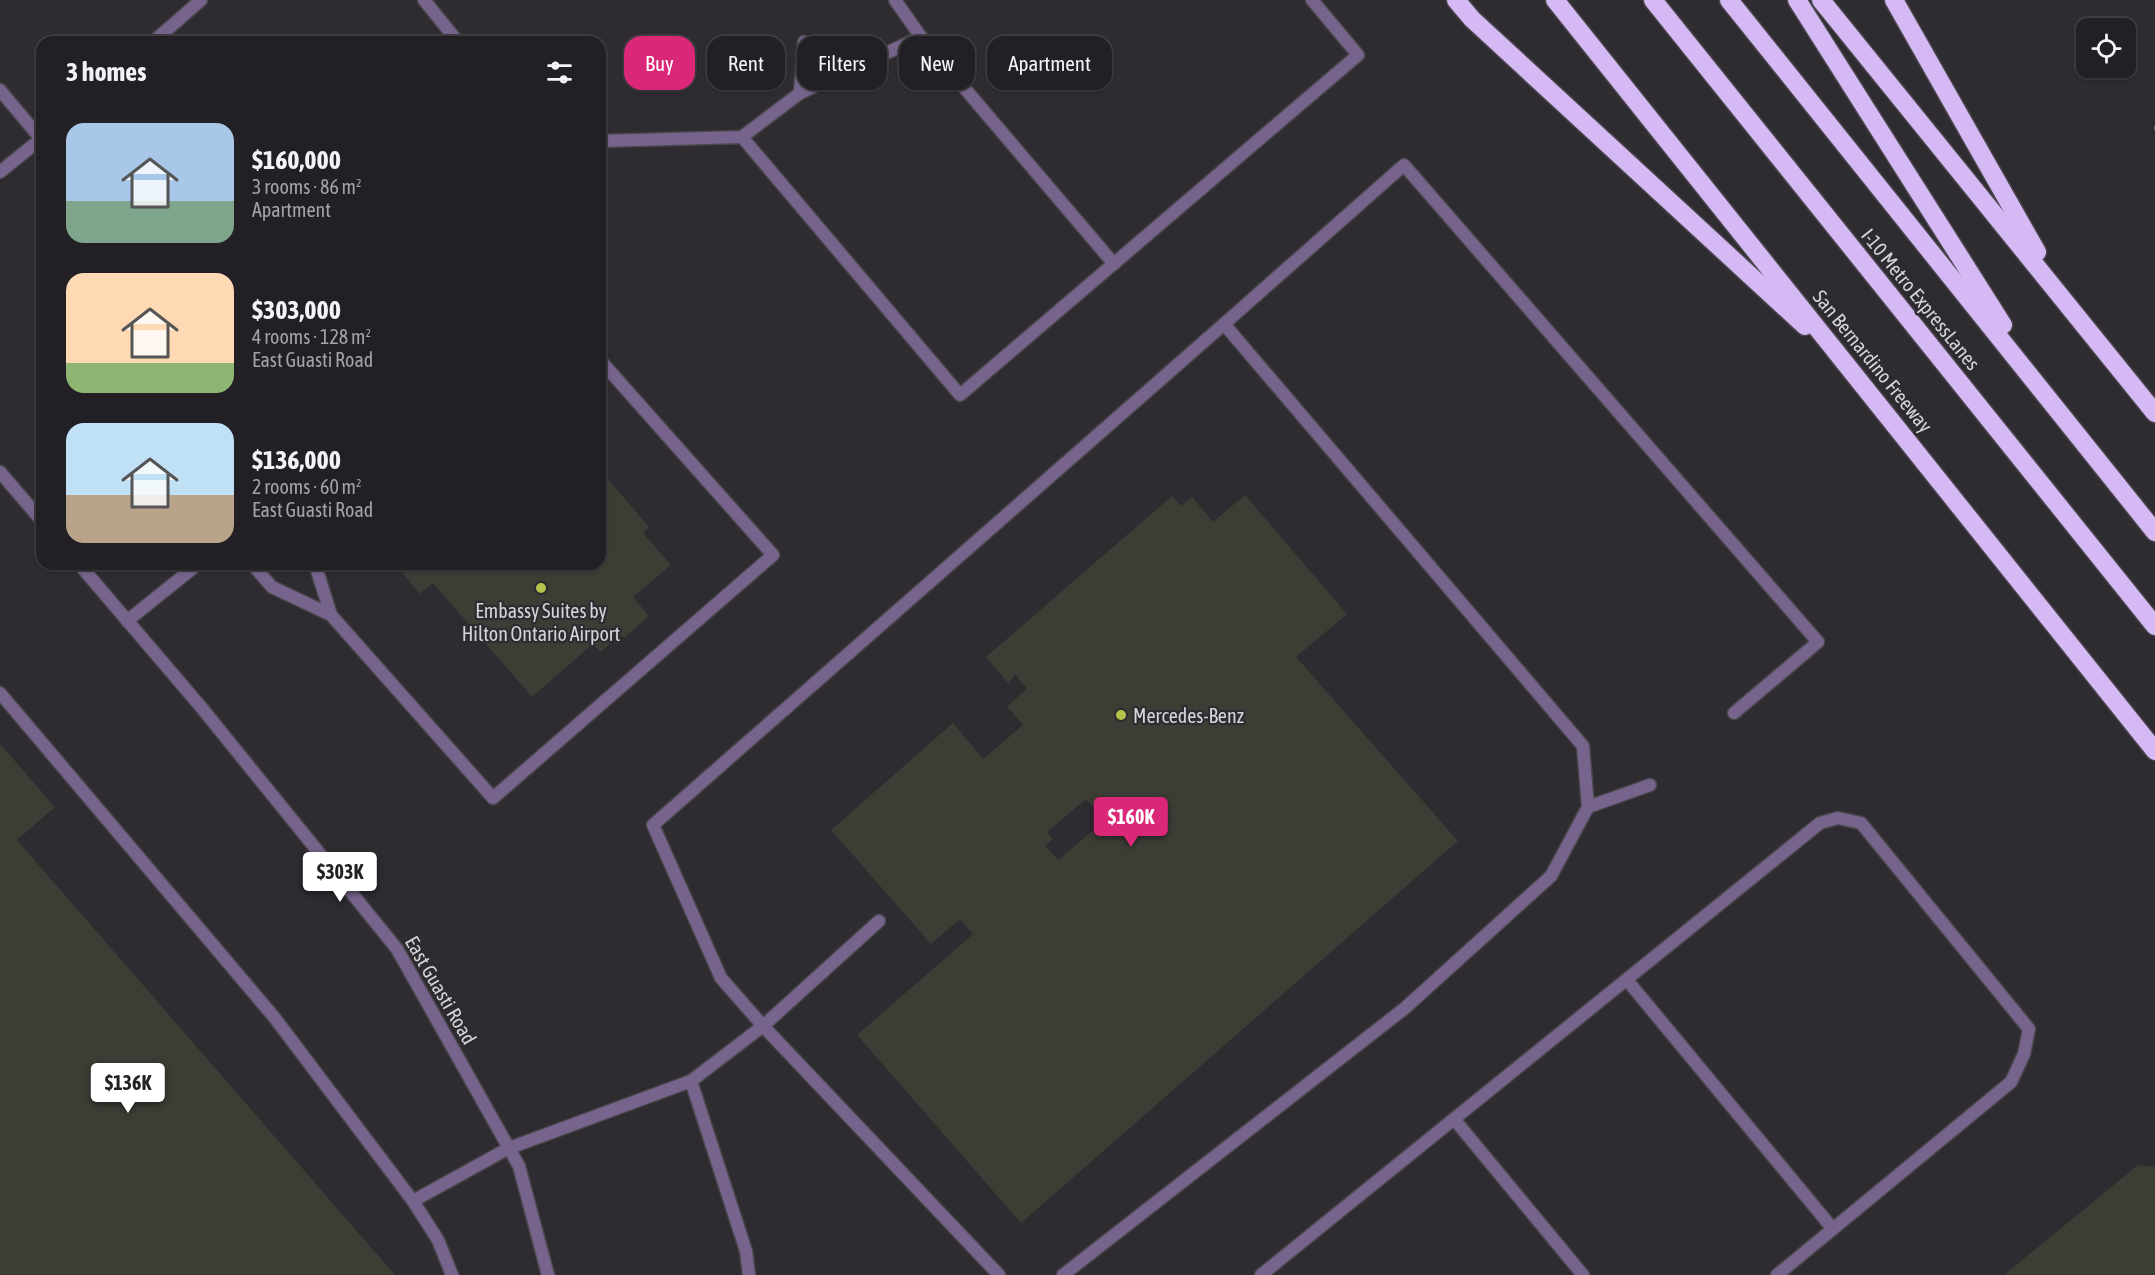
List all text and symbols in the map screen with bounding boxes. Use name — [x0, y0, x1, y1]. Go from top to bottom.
map controls — [2076, 18, 2136, 78]
button: locate — [2076, 18, 2136, 78]
chip: Buy — [624, 36, 695, 90]
chip: Rent — [707, 36, 785, 90]
chip: Filters — [797, 36, 887, 90]
chip: New — [899, 36, 975, 90]
chip: Apartment — [987, 36, 1112, 90]
icon: filters — [543, 56, 576, 89]
text: 3 homes — [66, 57, 146, 87]
text: $160,000 — [252, 145, 341, 175]
icon: home — [114, 147, 186, 219]
text: 3 rooms · 86 m² — [252, 175, 362, 198]
text: Apartment — [252, 198, 331, 221]
street label: I-10 Metro ExpressLanes — [1857, 224, 1985, 374]
street label: San Bernardino Freeway — [1809, 285, 1937, 437]
text: $303,000 — [252, 295, 341, 325]
icon: home — [114, 297, 186, 369]
text: 4 rooms · 128 m² — [252, 325, 371, 348]
text: East Guasti Road — [252, 348, 373, 371]
text: $136,000 — [252, 445, 341, 475]
icon: home — [114, 447, 186, 519]
text: 2 rooms · 60 m² — [252, 475, 362, 498]
text: East Guasti Road — [252, 498, 373, 521]
marker: Embassy Suites by Hilton Ontario Airport — [534, 581, 548, 595]
place label: Embassy Suites by Hilton Ontario Airport — [462, 599, 621, 645]
place label: Mercedes-Benz — [1133, 704, 1244, 727]
marker: Mercedes-Benz — [1114, 708, 1128, 722]
pin: $160K — [1089, 797, 1173, 848]
text: $160K — [1108, 805, 1154, 828]
pin: $303K — [298, 852, 382, 903]
text: $303K — [317, 860, 363, 883]
street label: East Guasti Road — [401, 932, 481, 1048]
pin: $136K — [86, 1063, 170, 1114]
text: $136K — [105, 1071, 151, 1094]

